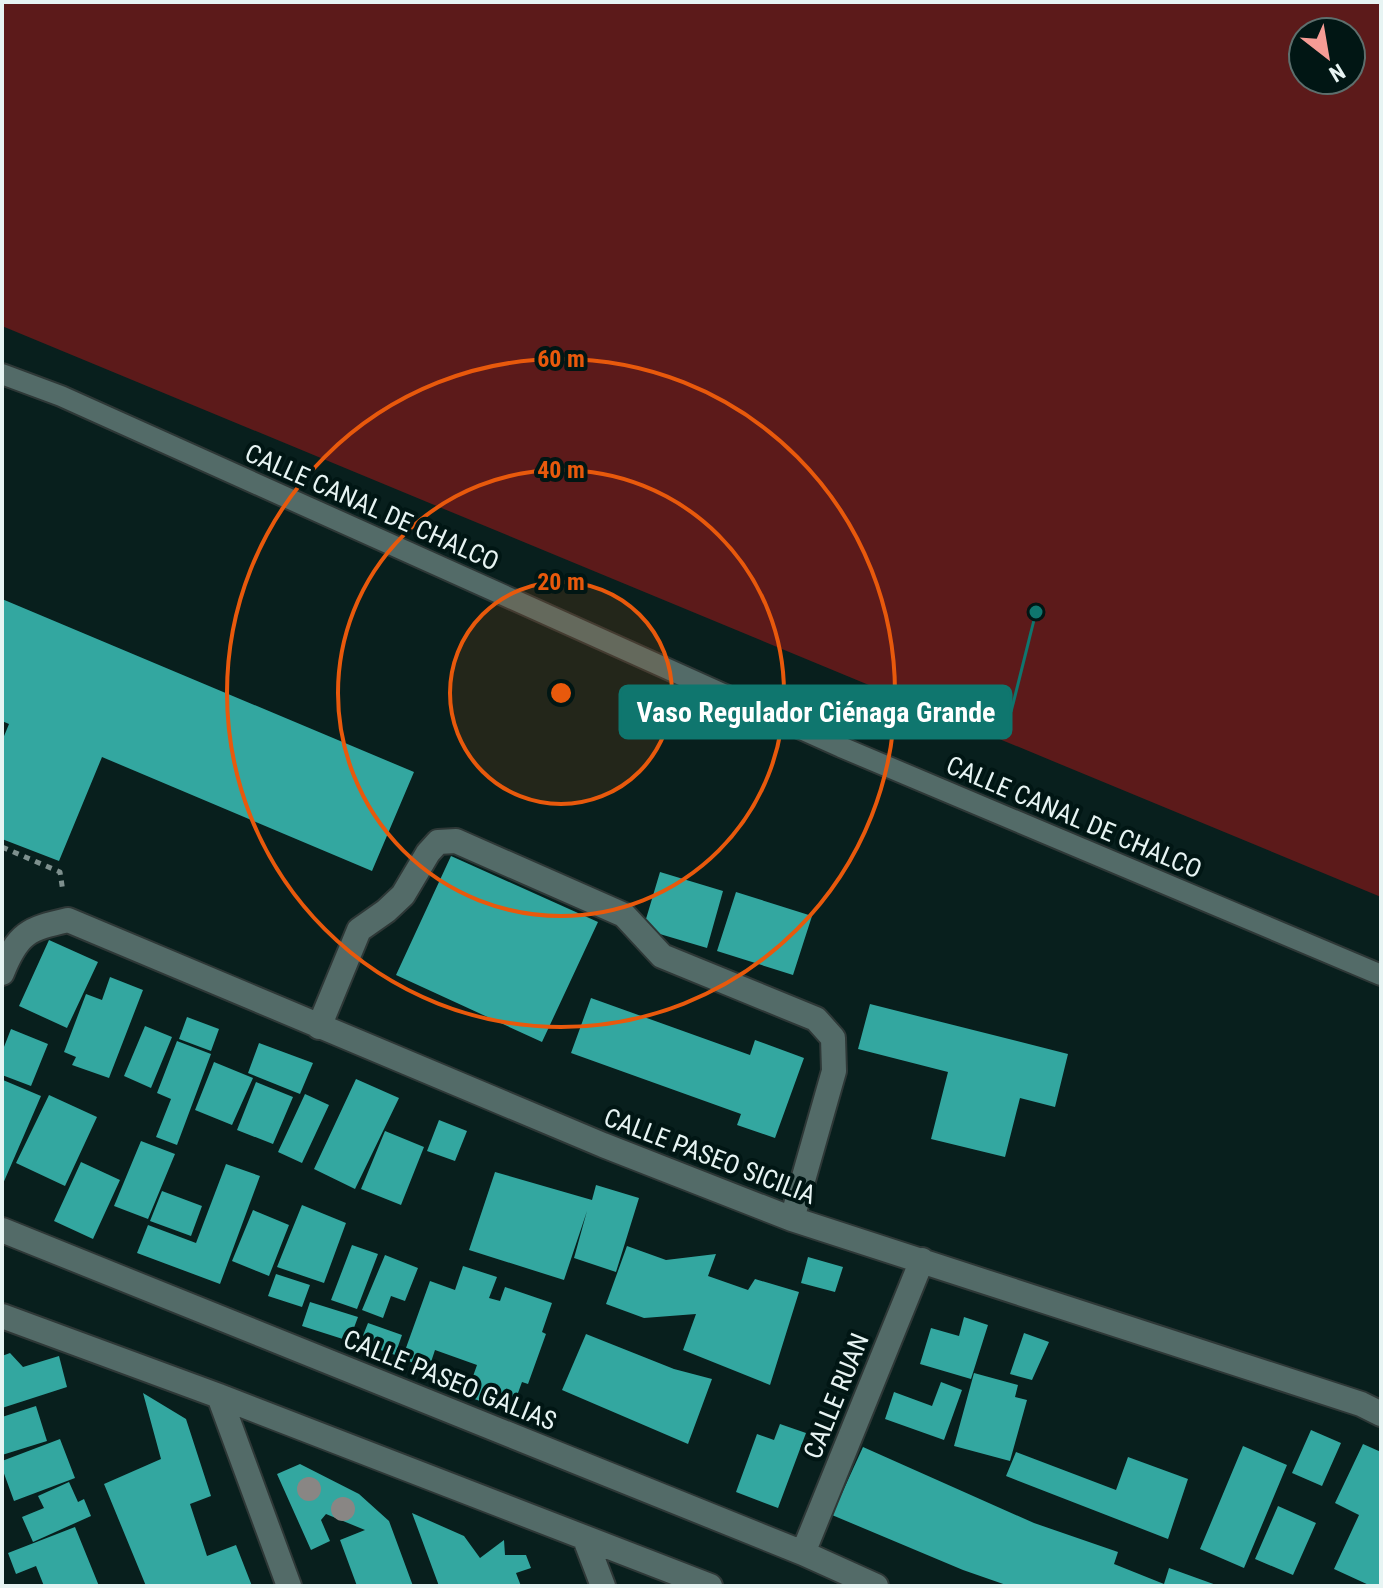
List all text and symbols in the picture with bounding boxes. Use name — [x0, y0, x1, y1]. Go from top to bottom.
north arrow — [1287, 16, 1367, 96]
text: N — [1325, 59, 1349, 87]
text: 60 m — [537, 345, 585, 373]
street label: CALLE CANAL DE CHALCO — [241, 437, 503, 577]
text: 40 m — [537, 456, 585, 484]
text: 20 m — [537, 568, 585, 596]
centre of rings — [547, 679, 575, 707]
callout: Vaso Regulador Ciénaga Grande — [620, 686, 1011, 738]
text: Vaso Regulador Ciénaga Grande — [637, 696, 996, 729]
street label: CALLE CANAL DE CHALCO — [942, 750, 1206, 884]
street label: CALLE PASEO SICILIA — [600, 1102, 820, 1210]
street label: CALLE PASEO GALIAS — [339, 1324, 561, 1436]
street label: CALLE RUAN — [797, 1329, 875, 1463]

